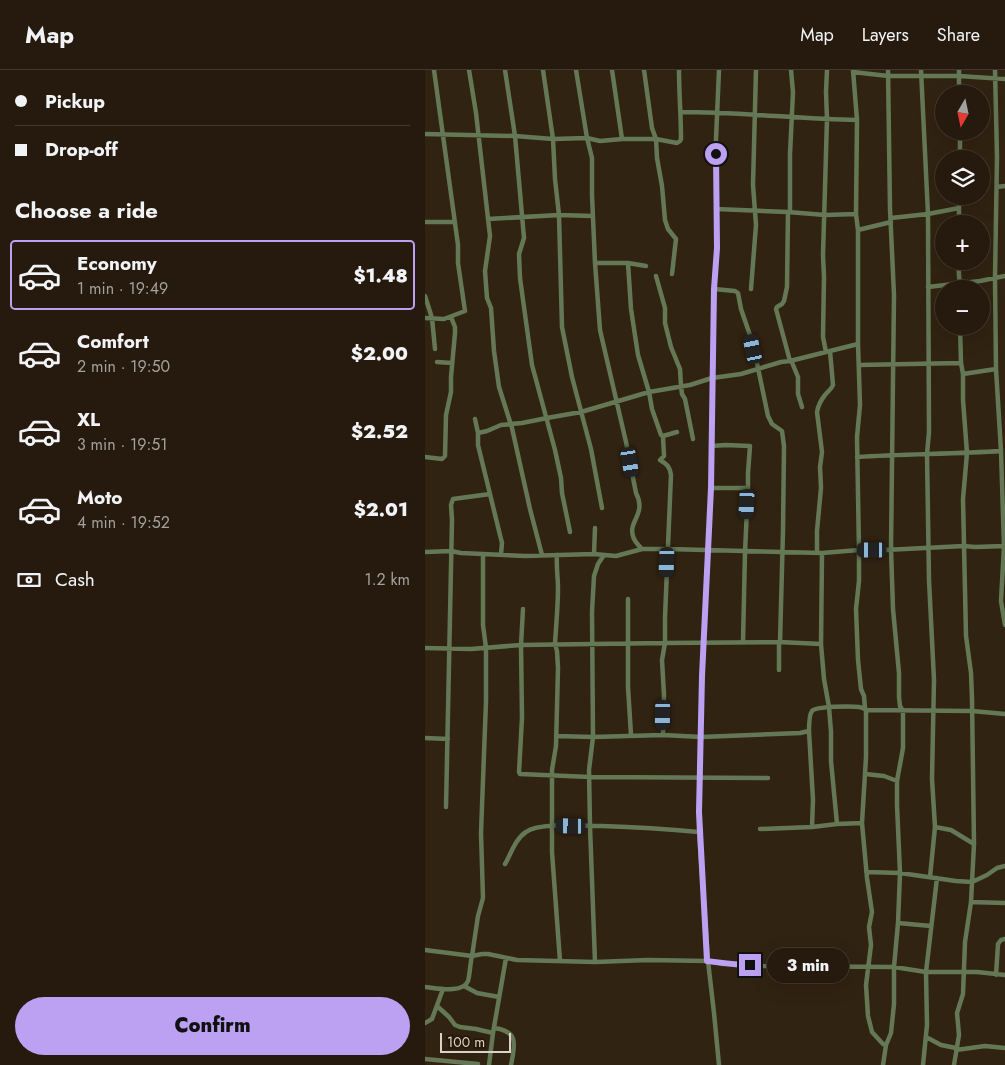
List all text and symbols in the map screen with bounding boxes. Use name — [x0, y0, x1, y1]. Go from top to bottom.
text: Map — [25, 17, 74, 52]
text: Map — [800, 22, 834, 48]
text: Layers — [862, 22, 909, 48]
text: Share — [937, 22, 980, 48]
north arrow — [935, 85, 990, 140]
map controls — [935, 85, 990, 335]
text: Pickup — [45, 88, 105, 115]
text: Drop-off — [45, 136, 118, 163]
route start — [705, 143, 727, 165]
button: layers — [935, 150, 990, 205]
text: Choose a ride — [15, 194, 158, 226]
button: + — [935, 215, 990, 270]
text: Economy — [77, 250, 157, 277]
icon: car — [17, 253, 62, 298]
text: $1.48 — [353, 262, 408, 289]
text: 1 min · 19:49 — [77, 277, 168, 300]
button: − — [935, 280, 990, 335]
text: Comfort — [77, 328, 149, 355]
icon: car — [17, 331, 62, 376]
car — [742, 333, 763, 365]
text: $2.00 — [351, 340, 408, 367]
text: 2 min · 19:50 — [77, 355, 170, 378]
text: XL — [77, 406, 100, 433]
icon: car — [17, 409, 62, 454]
text: $2.52 — [351, 418, 408, 445]
text: 3 min · 19:51 — [77, 433, 167, 456]
car — [620, 446, 639, 478]
text: Moto — [77, 484, 122, 511]
icon: car — [17, 487, 62, 532]
car — [738, 489, 755, 519]
text: $2.01 — [354, 496, 408, 523]
text: 4 min · 19:52 — [77, 511, 170, 534]
car — [857, 543, 887, 558]
car — [658, 547, 675, 577]
icon: cash — [15, 566, 43, 594]
text: Cash — [55, 566, 95, 593]
text: 1.2 km — [365, 568, 410, 591]
car — [655, 700, 670, 730]
car — [555, 818, 586, 834]
callout: 3 min — [767, 948, 850, 982]
route end — [739, 954, 761, 976]
text: 3 min — [787, 954, 829, 977]
button: Confirm — [15, 997, 410, 1055]
scale bar — [440, 1030, 511, 1053]
text: 100 m — [447, 1032, 485, 1052]

